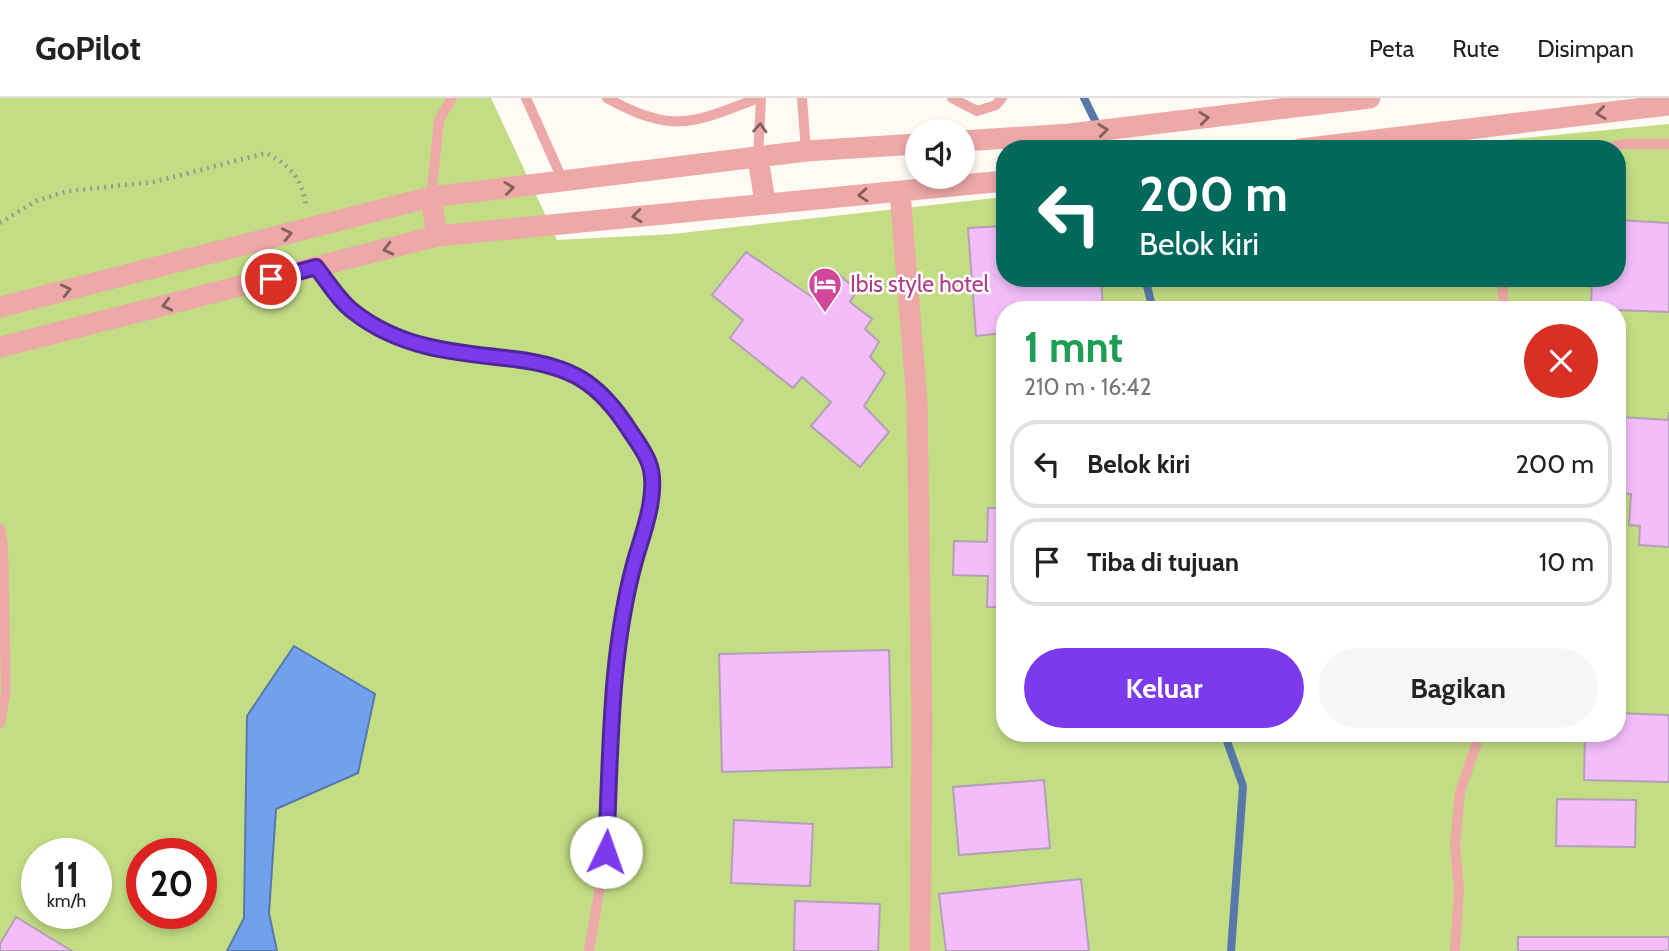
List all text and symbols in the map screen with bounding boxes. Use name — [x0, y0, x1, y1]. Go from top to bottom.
text: GoPilot — [35, 28, 141, 68]
text: Peta — [1369, 34, 1414, 63]
text: Rute — [1452, 34, 1499, 63]
text: Disimpan — [1537, 34, 1634, 63]
one-way arrow — [1595, 106, 1607, 121]
one-way arrow — [1198, 110, 1209, 125]
map controls — [905, 119, 975, 189]
button: sound — [905, 119, 975, 189]
one-way arrow — [752, 122, 767, 133]
one-way arrow — [1097, 122, 1109, 137]
text: 200 m — [1139, 164, 1288, 223]
icon: left — [1024, 168, 1115, 259]
one-way arrow — [503, 180, 515, 195]
one-way arrow — [858, 187, 869, 202]
one-way arrow — [631, 208, 643, 223]
text: Belok kiri — [1139, 224, 1259, 263]
one-way arrow — [281, 227, 293, 242]
one-way arrow — [382, 241, 394, 255]
pin — [241, 249, 301, 309]
icon: arrive — [252, 260, 290, 298]
hotel icon: Ibis style hotel — [806, 265, 844, 314]
place label: Ibis style hotel — [850, 270, 990, 298]
one-way arrow — [60, 284, 72, 298]
one-way arrow — [161, 297, 173, 311]
text: 1 mnt — [1024, 321, 1123, 373]
button: close — [1524, 324, 1598, 398]
text: 210 m · 16:42 — [1024, 373, 1151, 401]
icon: left — [1028, 445, 1066, 483]
text: Belok kiri — [1087, 448, 1190, 480]
text: 200 m — [1515, 448, 1594, 480]
icon: arrive — [1028, 543, 1066, 581]
text: Tiba di tujuan — [1087, 546, 1239, 578]
text: 10 m — [1539, 546, 1594, 578]
button: Keluar — [1024, 648, 1304, 728]
button: Bagikan — [1318, 648, 1598, 728]
position arrow — [569, 815, 643, 889]
speed limit sign: 20 — [126, 838, 217, 929]
text: 11 — [54, 853, 79, 896]
text: km/h — [47, 890, 86, 912]

